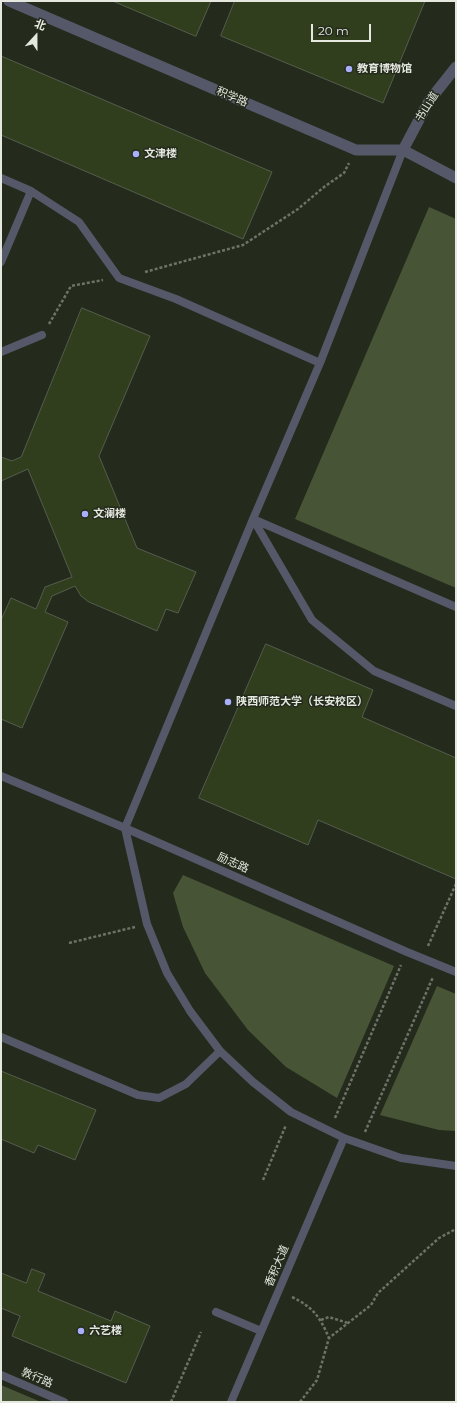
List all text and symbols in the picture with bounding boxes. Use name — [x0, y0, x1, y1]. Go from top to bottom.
north arrow — [16, 16, 56, 56]
text: 北 — [33, 16, 48, 33]
scale bar — [313, 16, 373, 42]
text: 20 m — [318, 23, 349, 38]
place label: 教育博物馆 — [357, 62, 412, 76]
marker: 教育博物馆 — [344, 64, 354, 74]
street label: 积学路 — [214, 84, 250, 110]
street label: 书山道 — [413, 90, 441, 124]
place label: 文津楼 — [144, 147, 177, 161]
marker: 文津楼 — [131, 149, 141, 159]
place label: 文澜楼 — [93, 507, 126, 521]
marker: 文澜楼 — [80, 509, 90, 519]
place label: 陕西师范大学（长安校区） — [236, 695, 368, 709]
marker: 陕西师范大学（长安校区） — [223, 697, 233, 707]
street label: 励志路 — [215, 850, 251, 876]
street label: 香积大道 — [262, 1243, 292, 1289]
place label: 六艺楼 — [89, 1324, 122, 1338]
marker: 六艺楼 — [76, 1326, 86, 1336]
street label: 敦行路 — [19, 1365, 55, 1391]

